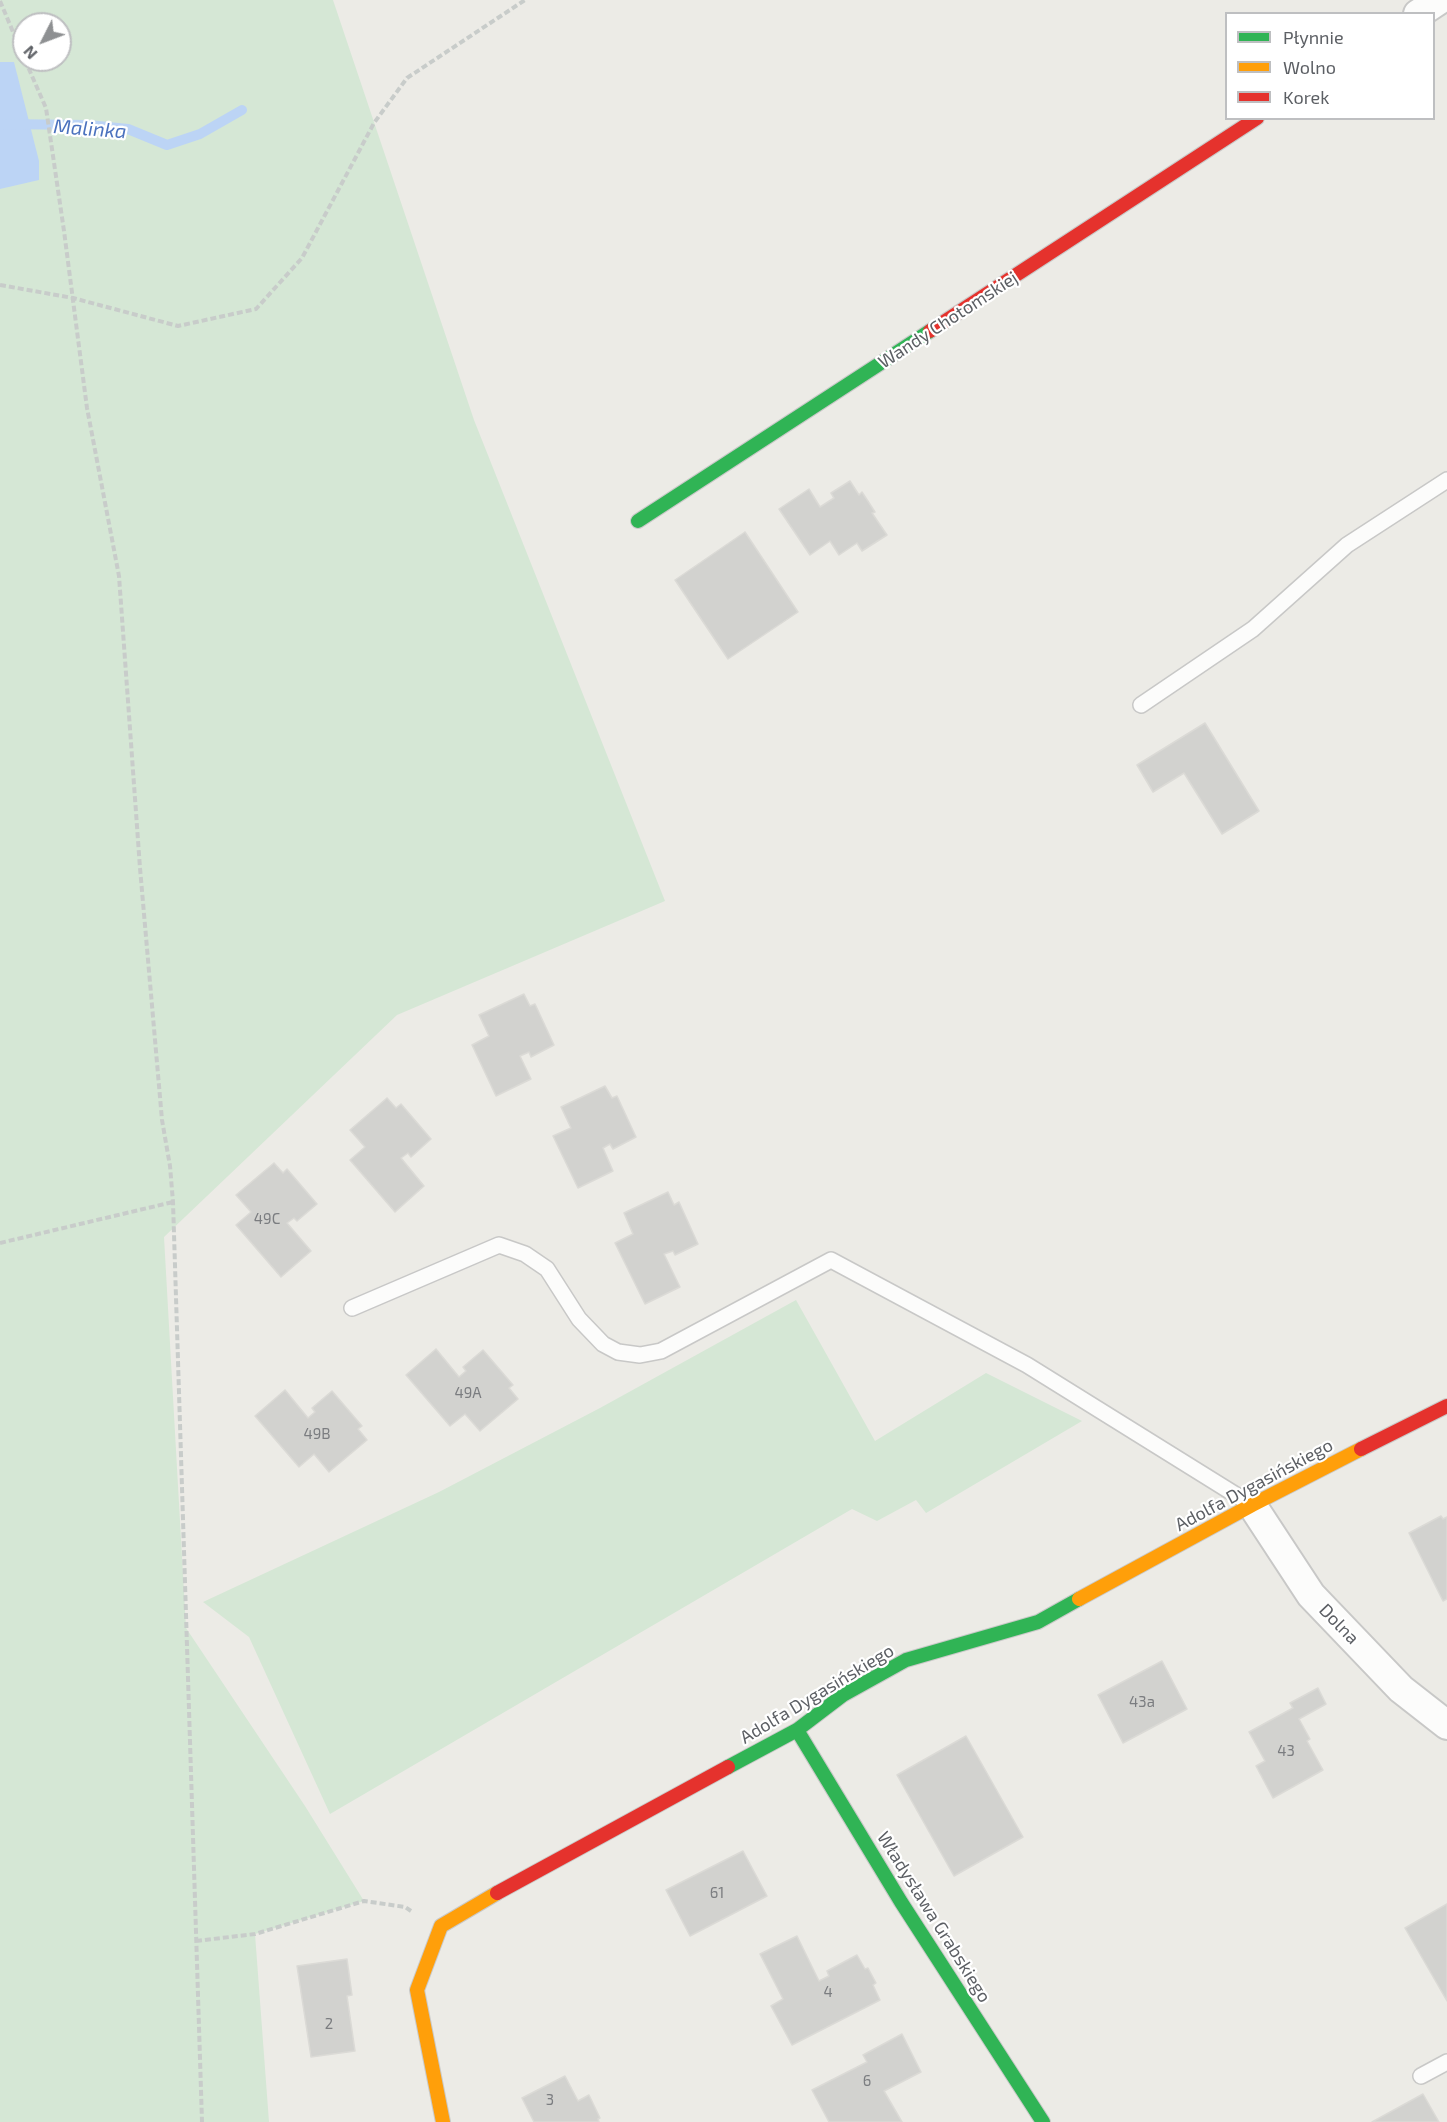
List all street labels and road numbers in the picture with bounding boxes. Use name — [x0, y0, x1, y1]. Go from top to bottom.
street label: Wandy Chotomskiej — [874, 267, 1022, 373]
street label: Adolfa Dygasińskiego — [1171, 1434, 1337, 1536]
street label: Dolna — [1315, 1599, 1363, 1649]
street label: Adolfa Dygasińskiego — [736, 1640, 898, 1748]
street label: Władysława Grabskiego — [872, 1827, 996, 2007]

